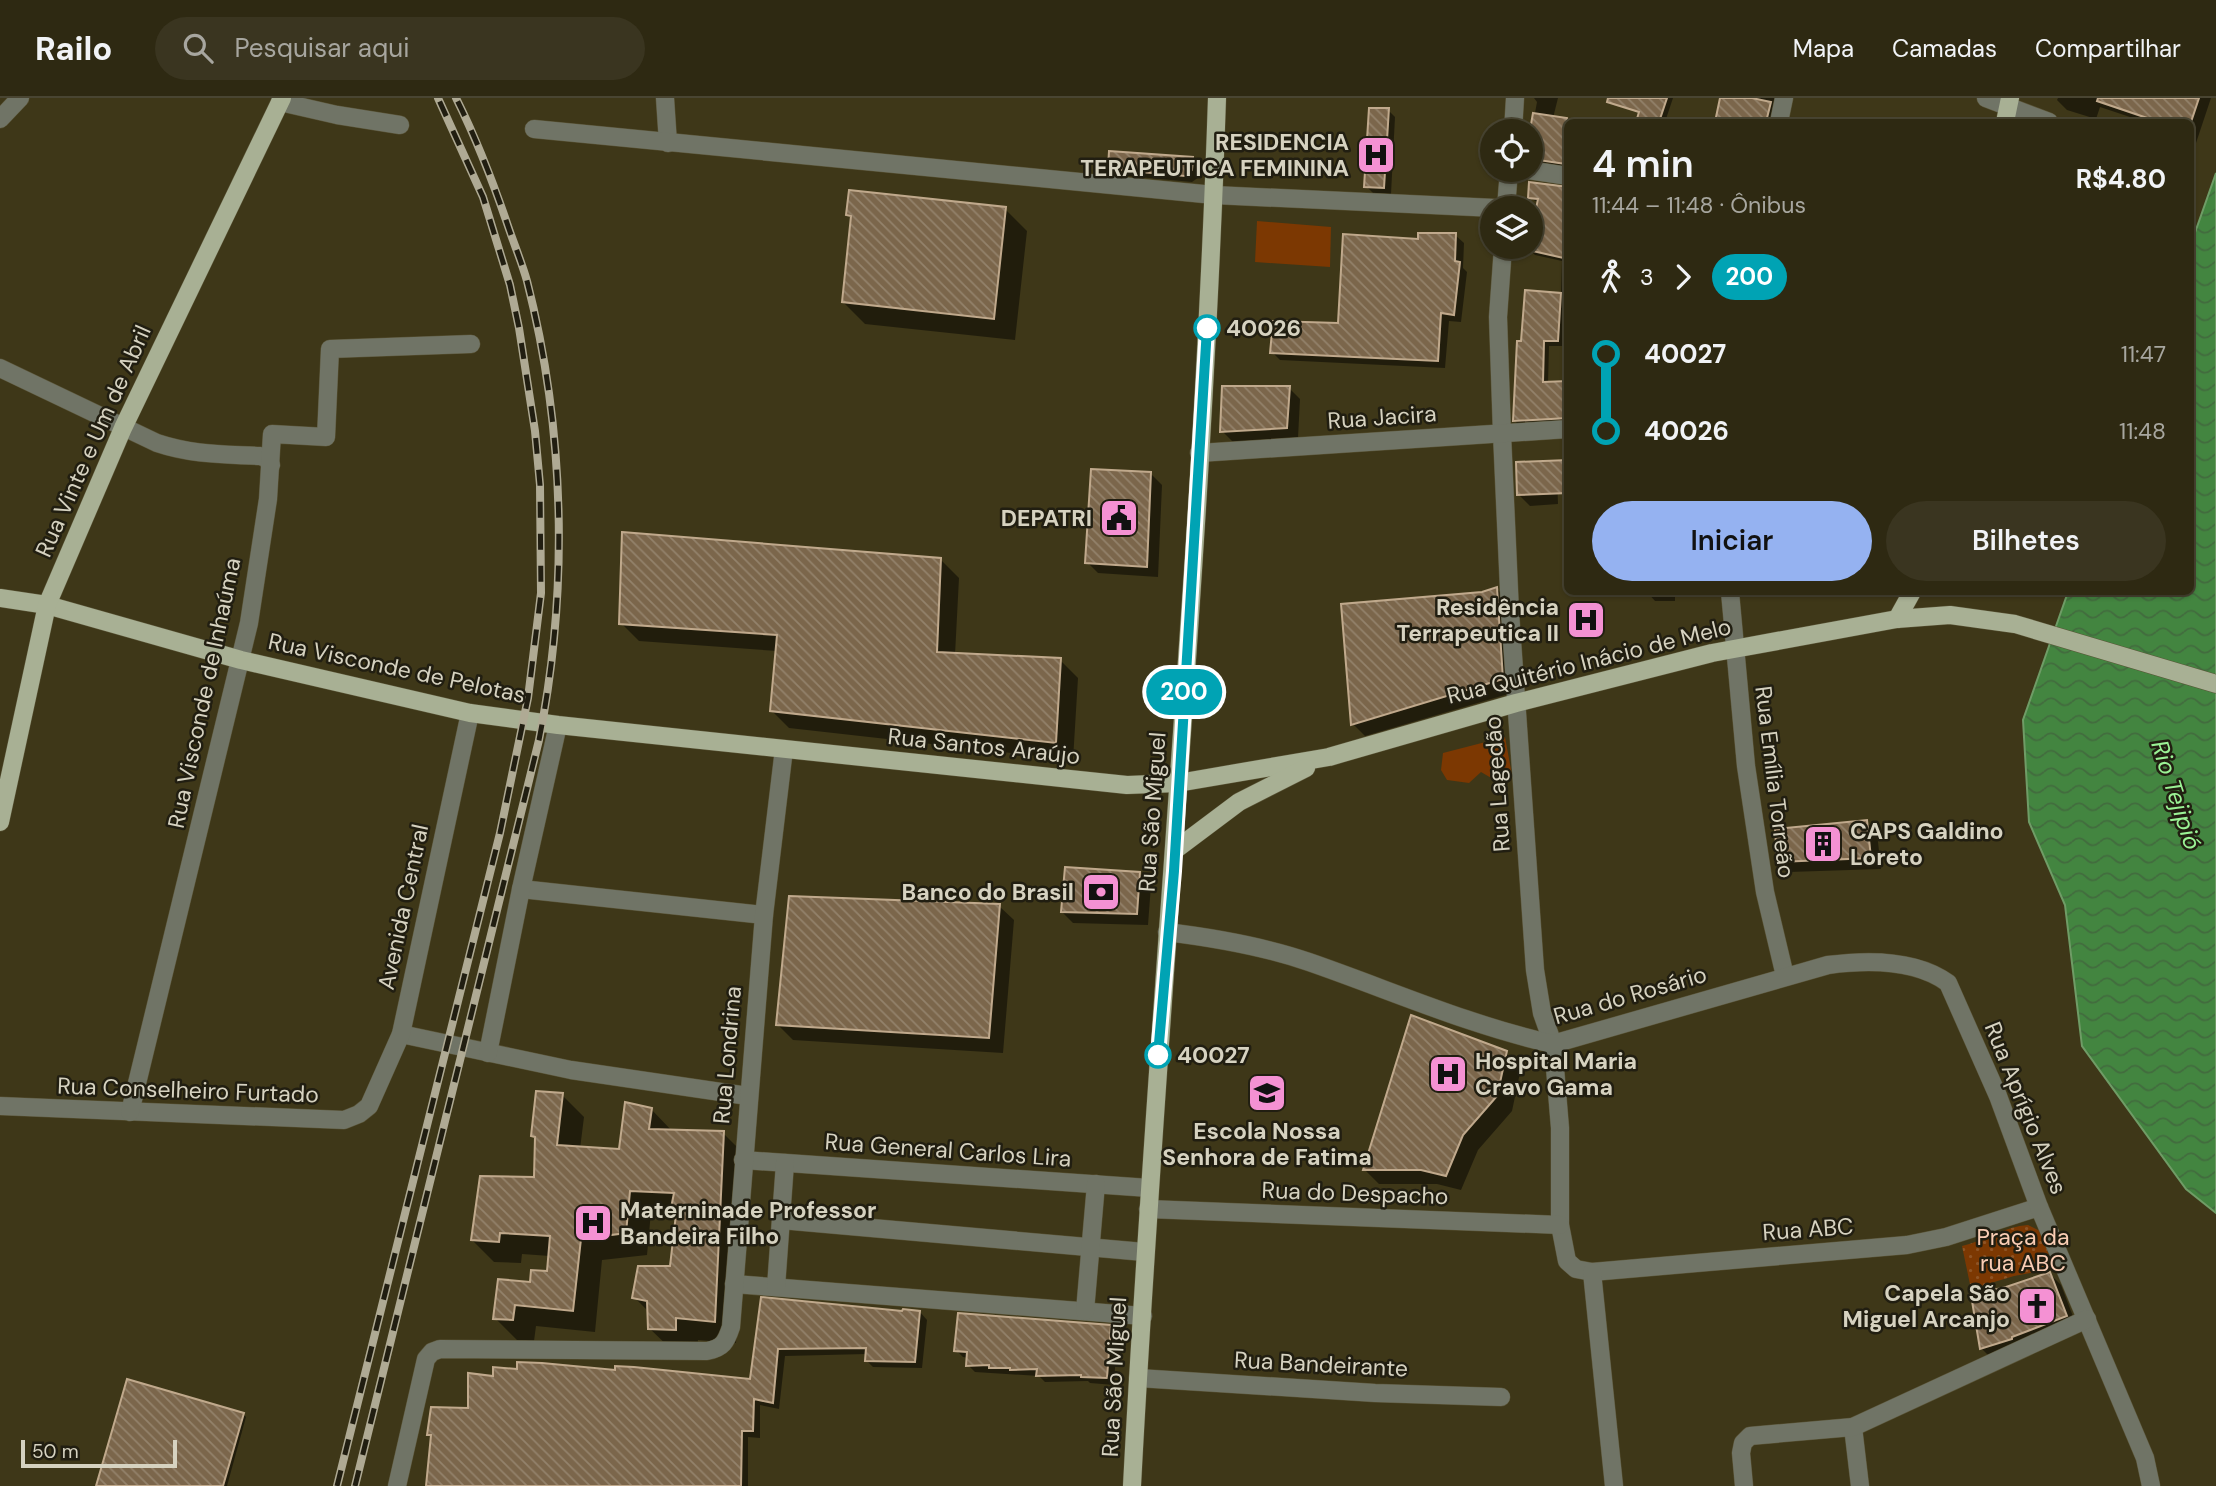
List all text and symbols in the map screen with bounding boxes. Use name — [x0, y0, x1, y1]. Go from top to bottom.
search box — [155, 17, 645, 80]
text: Railo — [35, 27, 113, 70]
icon: search — [179, 29, 217, 67]
text: Pesquisar aqui — [235, 31, 409, 65]
text: Mapa — [1793, 33, 1854, 64]
text: Camadas — [1892, 33, 1997, 64]
text: Compartilhar — [2035, 33, 2181, 64]
map controls — [1480, 119, 1543, 259]
button: locate — [1480, 119, 1543, 182]
place label: RESIDENCIA TERAPEUTICA FEMININA — [1080, 127, 1349, 183]
hospital icon: RESIDENCIA TERAPEUTICA FEMININA — [1355, 134, 1397, 176]
text: 4 min — [1592, 139, 1694, 189]
text: R$4.80 — [2076, 162, 2166, 196]
text: 11:44 – 11:48 · Ônibus — [1592, 190, 1806, 220]
button: layers — [1480, 196, 1543, 259]
icon: walk — [1592, 258, 1630, 296]
icon: forward — [1664, 258, 1702, 296]
text: 200 — [1726, 261, 1773, 292]
text: 3 — [1640, 262, 1654, 292]
place label: 40026 — [1226, 313, 1301, 343]
marker: 40026 — [1194, 315, 1220, 341]
street label: Rua Vinte e Um de Abril — [28, 320, 158, 562]
text: 40027 — [1644, 337, 1726, 371]
text: 11:47 — [2121, 339, 2166, 369]
street label: Rua Jacira — [1326, 398, 1438, 436]
text: 40026 — [1644, 414, 1729, 448]
text: 11:48 — [2119, 416, 2166, 446]
public building icon: DEPATRI — [1098, 497, 1140, 539]
button: Iniciar — [1592, 501, 1872, 581]
button: Bilhetes — [1886, 501, 2166, 581]
place label: DEPATRI — [1001, 503, 1092, 533]
street label: Rua Visconde de Inhaúma — [161, 555, 247, 831]
place label: Residência Terrapeutica II — [1397, 592, 1559, 648]
hospital icon: Residência Terrapeutica II — [1565, 599, 1607, 641]
street label: Rua Quitério Inácio de Melo — [1444, 611, 1734, 711]
street label: Rua Visconde de Pelotas — [266, 626, 528, 710]
line badge: 200 — [1144, 669, 1224, 715]
text: 200 — [1160, 676, 1208, 707]
street label: Rua Emília Torreão — [1748, 684, 1802, 880]
street label: Rua Lagedão — [1477, 715, 1517, 853]
street label: Rua Santos Araújo — [886, 721, 1082, 771]
street label: Rua São Miguel — [1131, 731, 1173, 893]
water label: Rio Tejipió — [2144, 736, 2209, 853]
place label: CAPS Galdino Loreto — [1850, 816, 2004, 872]
street label: Avenida Central — [371, 822, 435, 992]
building icon: CAPS Galdino Loreto — [1802, 823, 1844, 865]
bank icon: Banco do Brasil — [1080, 871, 1122, 913]
place label: Banco do Brasil — [902, 877, 1074, 907]
street label: Rua do Rosário — [1550, 959, 1710, 1031]
street label: Rua Londrina — [706, 985, 748, 1125]
street label: Rua Aprígio Alves — [1978, 1017, 2074, 1199]
place label: 40027 — [1177, 1040, 1250, 1070]
marker: 40027 — [1145, 1042, 1171, 1068]
place label: Hospital Maria Cravo Gama — [1475, 1046, 1637, 1102]
hospital icon: Hospital Maria Cravo Gama — [1427, 1053, 1469, 1095]
street label: Rua Conselheiro Furtado — [57, 1070, 319, 1110]
school or university icon: Escola Nossa Senhora de Fatima — [1246, 1072, 1288, 1114]
place label: Escola Nossa Senhora de Fatima — [1162, 1116, 1372, 1172]
street label: Rua General Carlos Lira — [824, 1126, 1072, 1174]
street label: Rua do Despacho — [1261, 1175, 1449, 1211]
place label: Materninade Professor Bandeira Filho — [620, 1195, 876, 1251]
hospital icon: Materninade Professor Bandeira Filho — [572, 1202, 614, 1244]
street label: Rua ABC — [1762, 1211, 1854, 1247]
park label: Praça da rua ABC — [1976, 1222, 2070, 1278]
place label: Capela São Miguel Arcanjo — [1843, 1278, 2010, 1334]
church icon: Capela São Miguel Arcanjo — [2016, 1285, 2058, 1327]
street label: Rua São Miguel — [1095, 1296, 1133, 1458]
street label: Rua Bandeirante — [1233, 1344, 1409, 1384]
scale bar — [21, 1437, 177, 1469]
text: 50 m — [32, 1439, 79, 1464]

